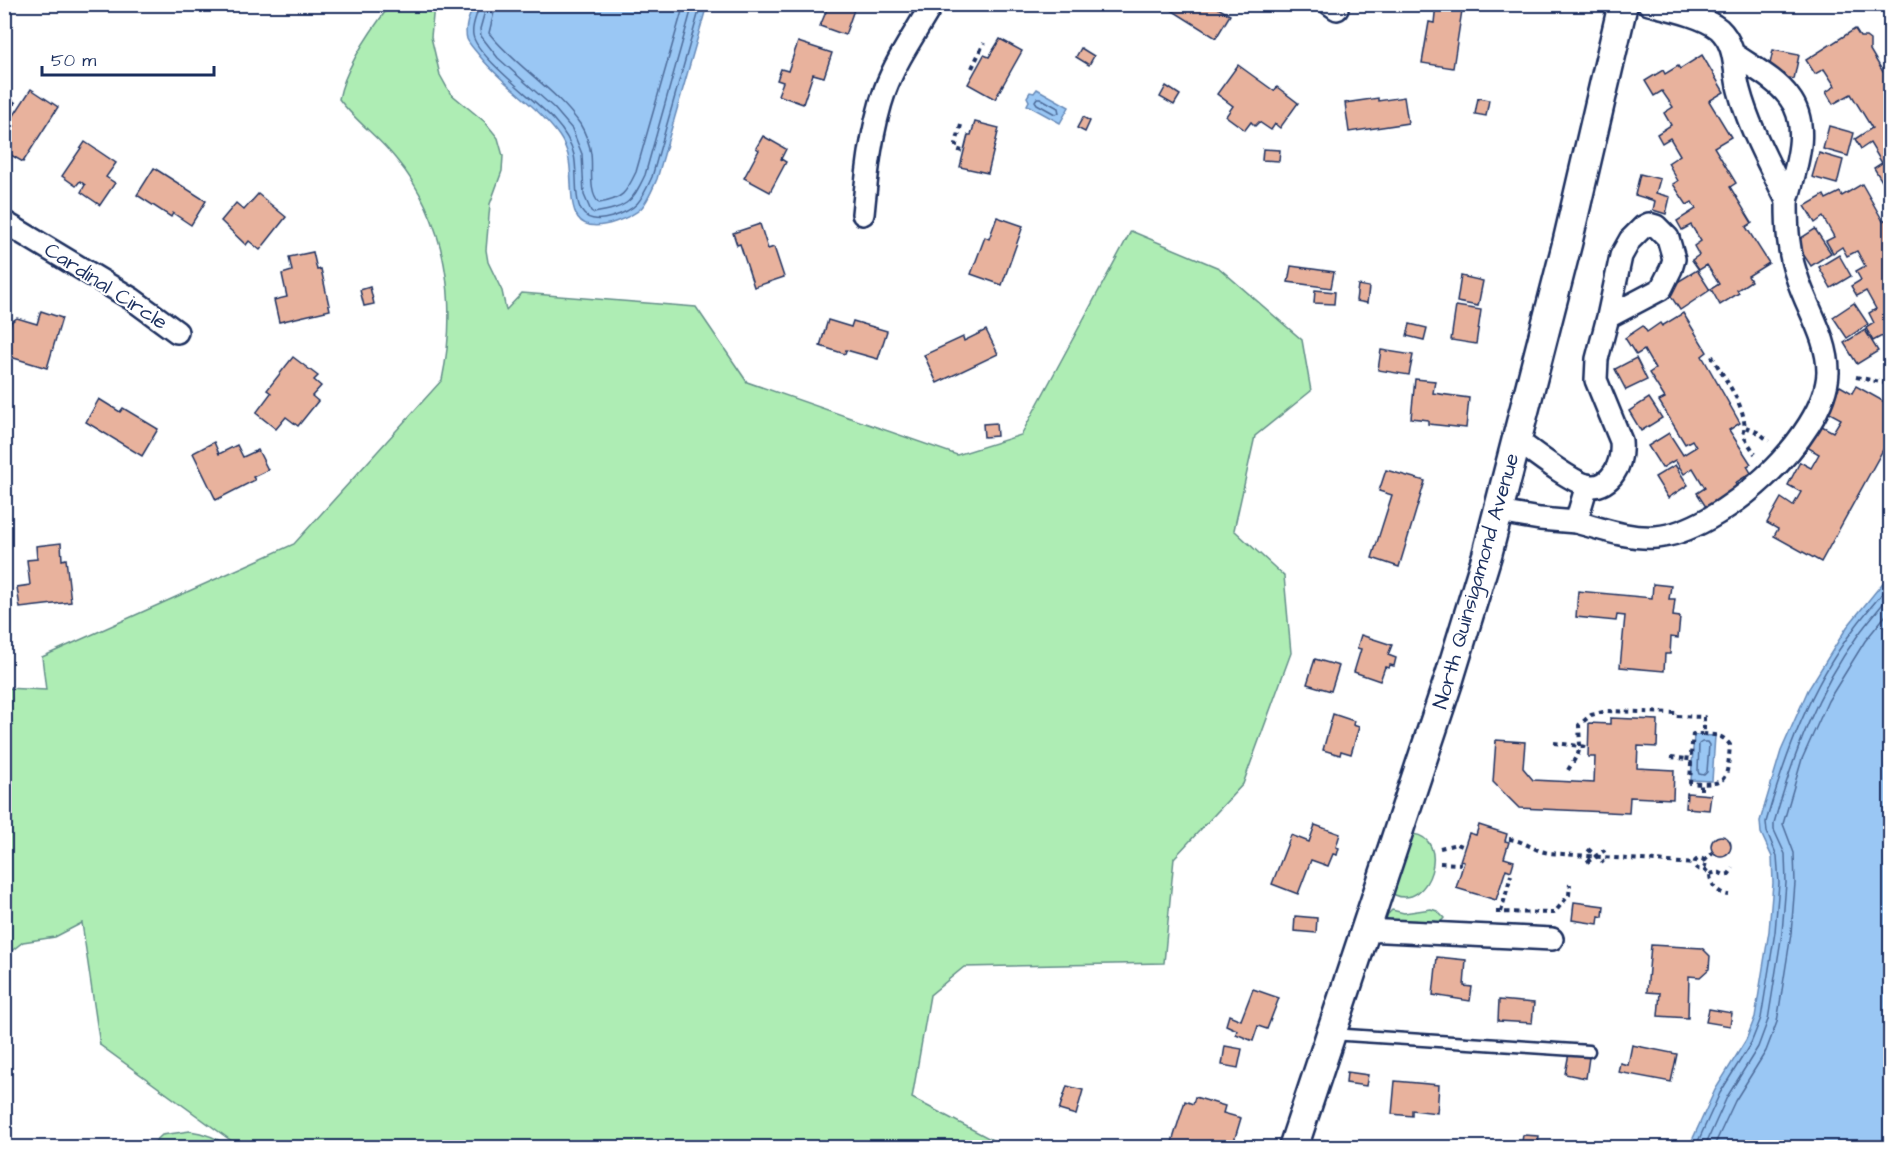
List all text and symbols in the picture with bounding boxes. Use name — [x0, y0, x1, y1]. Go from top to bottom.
scale bar — [42, 39, 214, 77]
text: 50 m — [51, 48, 96, 73]
street label: Cardinal Circle — [39, 235, 173, 337]
street label: North Quinsigamond Avenue — [1426, 450, 1528, 713]

